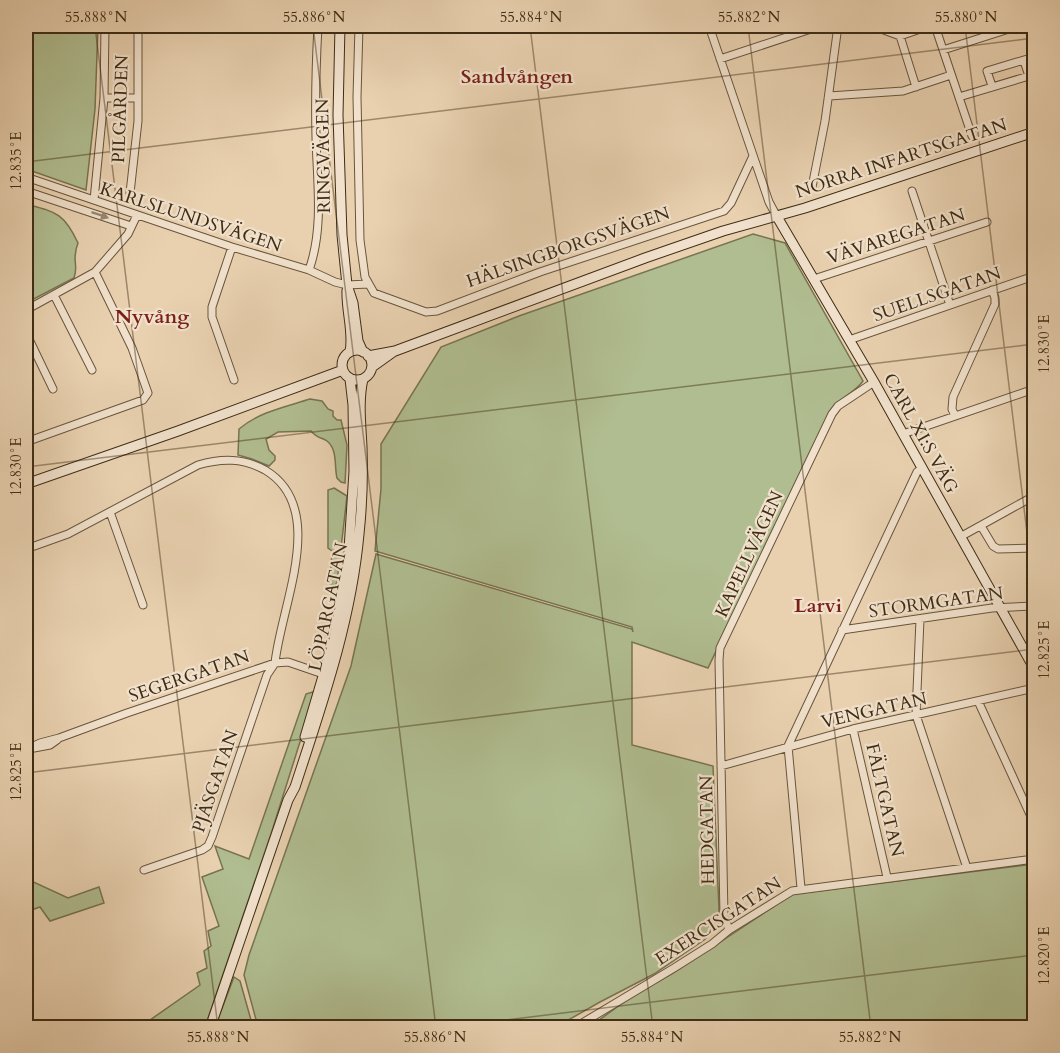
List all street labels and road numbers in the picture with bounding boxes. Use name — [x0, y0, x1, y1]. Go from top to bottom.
street label: PILGÅRDEN — [106, 54, 135, 164]
street label: RINGVÄGEN — [310, 98, 337, 214]
street label: NORRA INFARTSGATAN — [792, 112, 1011, 205]
street label: KARLSLUNDSVÄGEN — [97, 176, 286, 259]
street label: HÄLSINGBORGSVÄGEN — [463, 201, 674, 294]
street label: VÄVAREGATAN — [824, 202, 969, 271]
street label: SUELLSGATAN — [870, 261, 1005, 328]
street label: CARL XI:S VÄG — [877, 369, 964, 498]
street label: KAPELLVÄGEN — [709, 487, 790, 621]
street label: LÖPARGATAN — [303, 540, 354, 674]
street label: STORMGATAN — [867, 581, 1006, 624]
street label: SEGERGATAN — [125, 644, 254, 709]
street label: VENGATAN — [819, 686, 930, 735]
street label: PJÄSGATAN — [186, 726, 245, 836]
street label: FÄLTGATAN — [859, 741, 910, 860]
street label: HEDGATAN — [694, 775, 721, 885]
street label: EXERCISGATAN — [650, 871, 787, 972]

